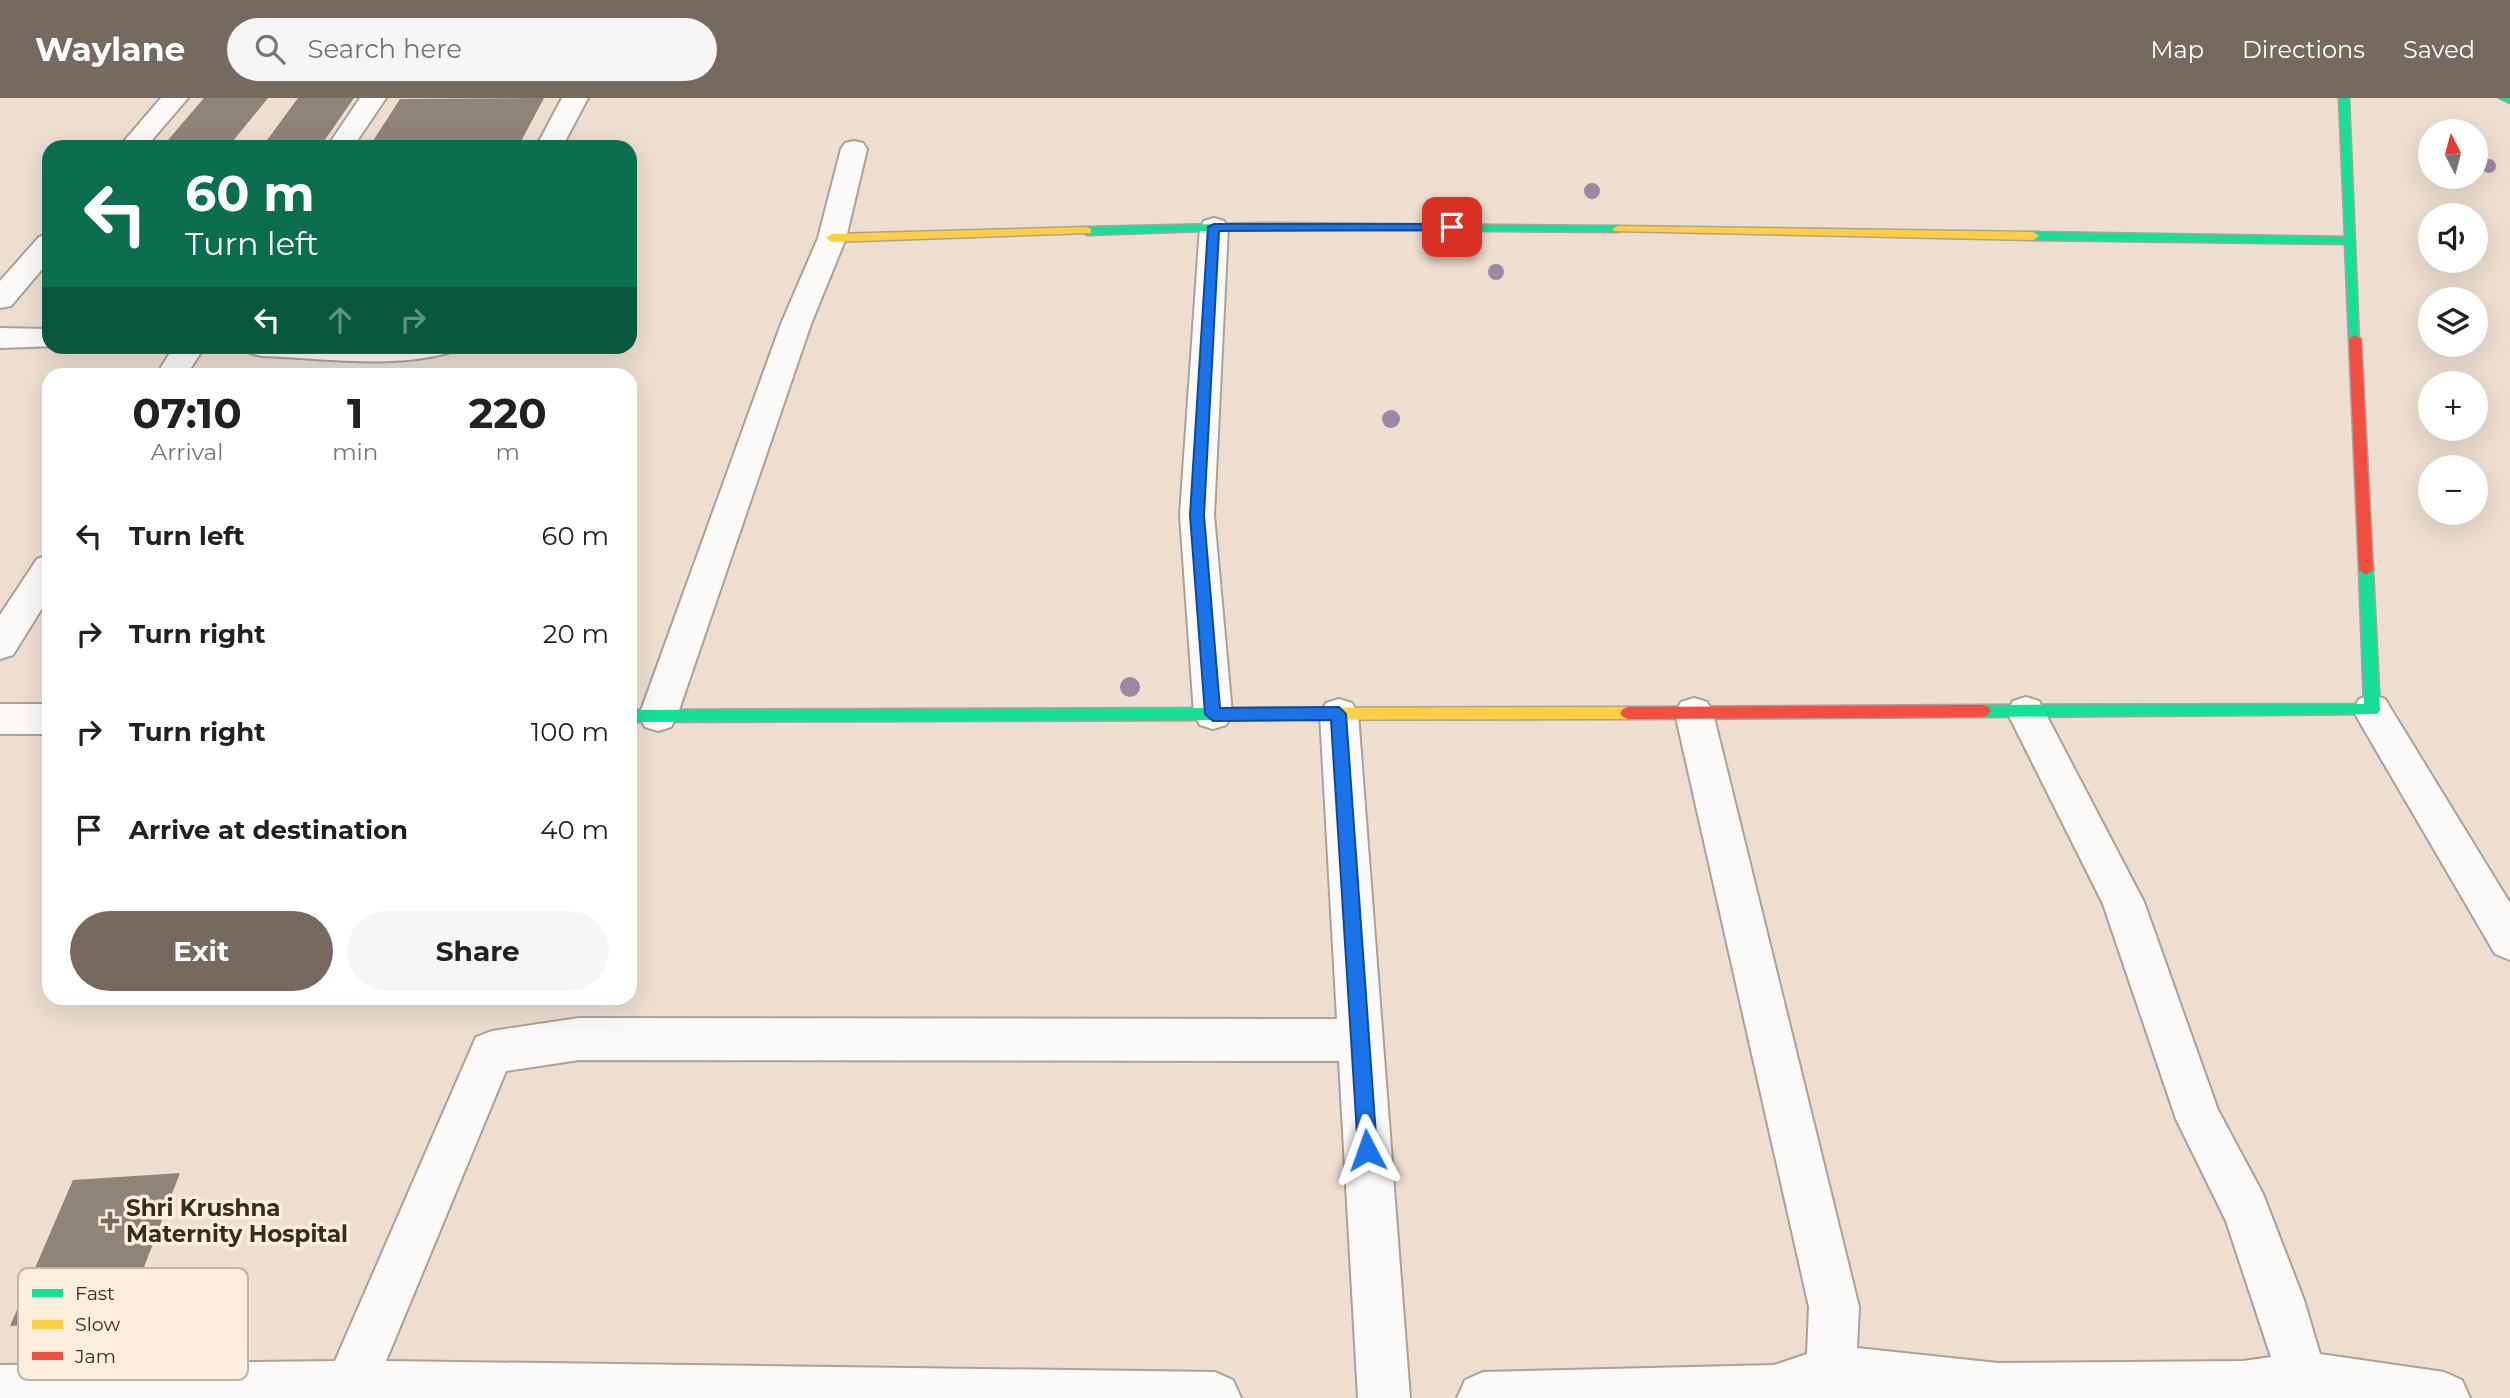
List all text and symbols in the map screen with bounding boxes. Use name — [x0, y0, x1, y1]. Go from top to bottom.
search box — [227, 18, 717, 81]
text: Waylane — [35, 29, 185, 69]
icon: search — [251, 30, 289, 68]
text: Search here — [307, 33, 462, 65]
text: Map — [2151, 35, 2204, 64]
text: Directions — [2242, 35, 2365, 64]
text: Saved — [2403, 35, 2475, 64]
north arrow — [2418, 119, 2488, 189]
map controls — [2418, 119, 2488, 525]
text: 60 m — [185, 164, 315, 223]
icon: left — [70, 168, 161, 259]
pin — [1422, 197, 1482, 257]
button: sound — [2418, 203, 2488, 273]
icon: arrive — [1433, 208, 1471, 246]
text: Turn left — [185, 224, 319, 263]
button: layers — [2418, 287, 2488, 357]
icon: left — [248, 301, 286, 339]
icon: ahead — [321, 301, 359, 339]
icon: right — [394, 301, 432, 339]
button: + — [2418, 371, 2488, 441]
text: 07:10 — [132, 387, 242, 439]
text: 1 — [347, 387, 363, 439]
text: 220 — [469, 387, 547, 439]
text: Arrival — [151, 438, 223, 466]
text: min — [332, 438, 378, 466]
text: m — [495, 438, 520, 466]
button: − — [2418, 455, 2488, 525]
icon: left — [70, 517, 108, 555]
text: Turn left — [129, 520, 245, 552]
text: 60 m — [542, 520, 609, 552]
icon: right — [70, 615, 108, 653]
text: Turn right — [129, 618, 265, 650]
text: 20 m — [543, 618, 609, 650]
icon: right — [70, 713, 108, 751]
text: Turn right — [129, 716, 265, 748]
text: 100 m — [531, 716, 609, 748]
icon: arrive — [70, 811, 108, 849]
text: Arrive at destination — [129, 814, 408, 846]
text: 40 m — [540, 814, 609, 846]
button: Exit — [70, 911, 333, 991]
button: Share — [347, 911, 609, 991]
position arrow — [1330, 1113, 1404, 1187]
place label: Shri Krushna Maternity Hospital — [126, 1194, 348, 1248]
marker: Shri Krushna Maternity Hospital — [100, 1211, 120, 1231]
legend — [18, 1268, 248, 1380]
text: Fast — [75, 1282, 115, 1305]
text: Slow — [75, 1313, 120, 1336]
text: Jam — [74, 1345, 116, 1368]

